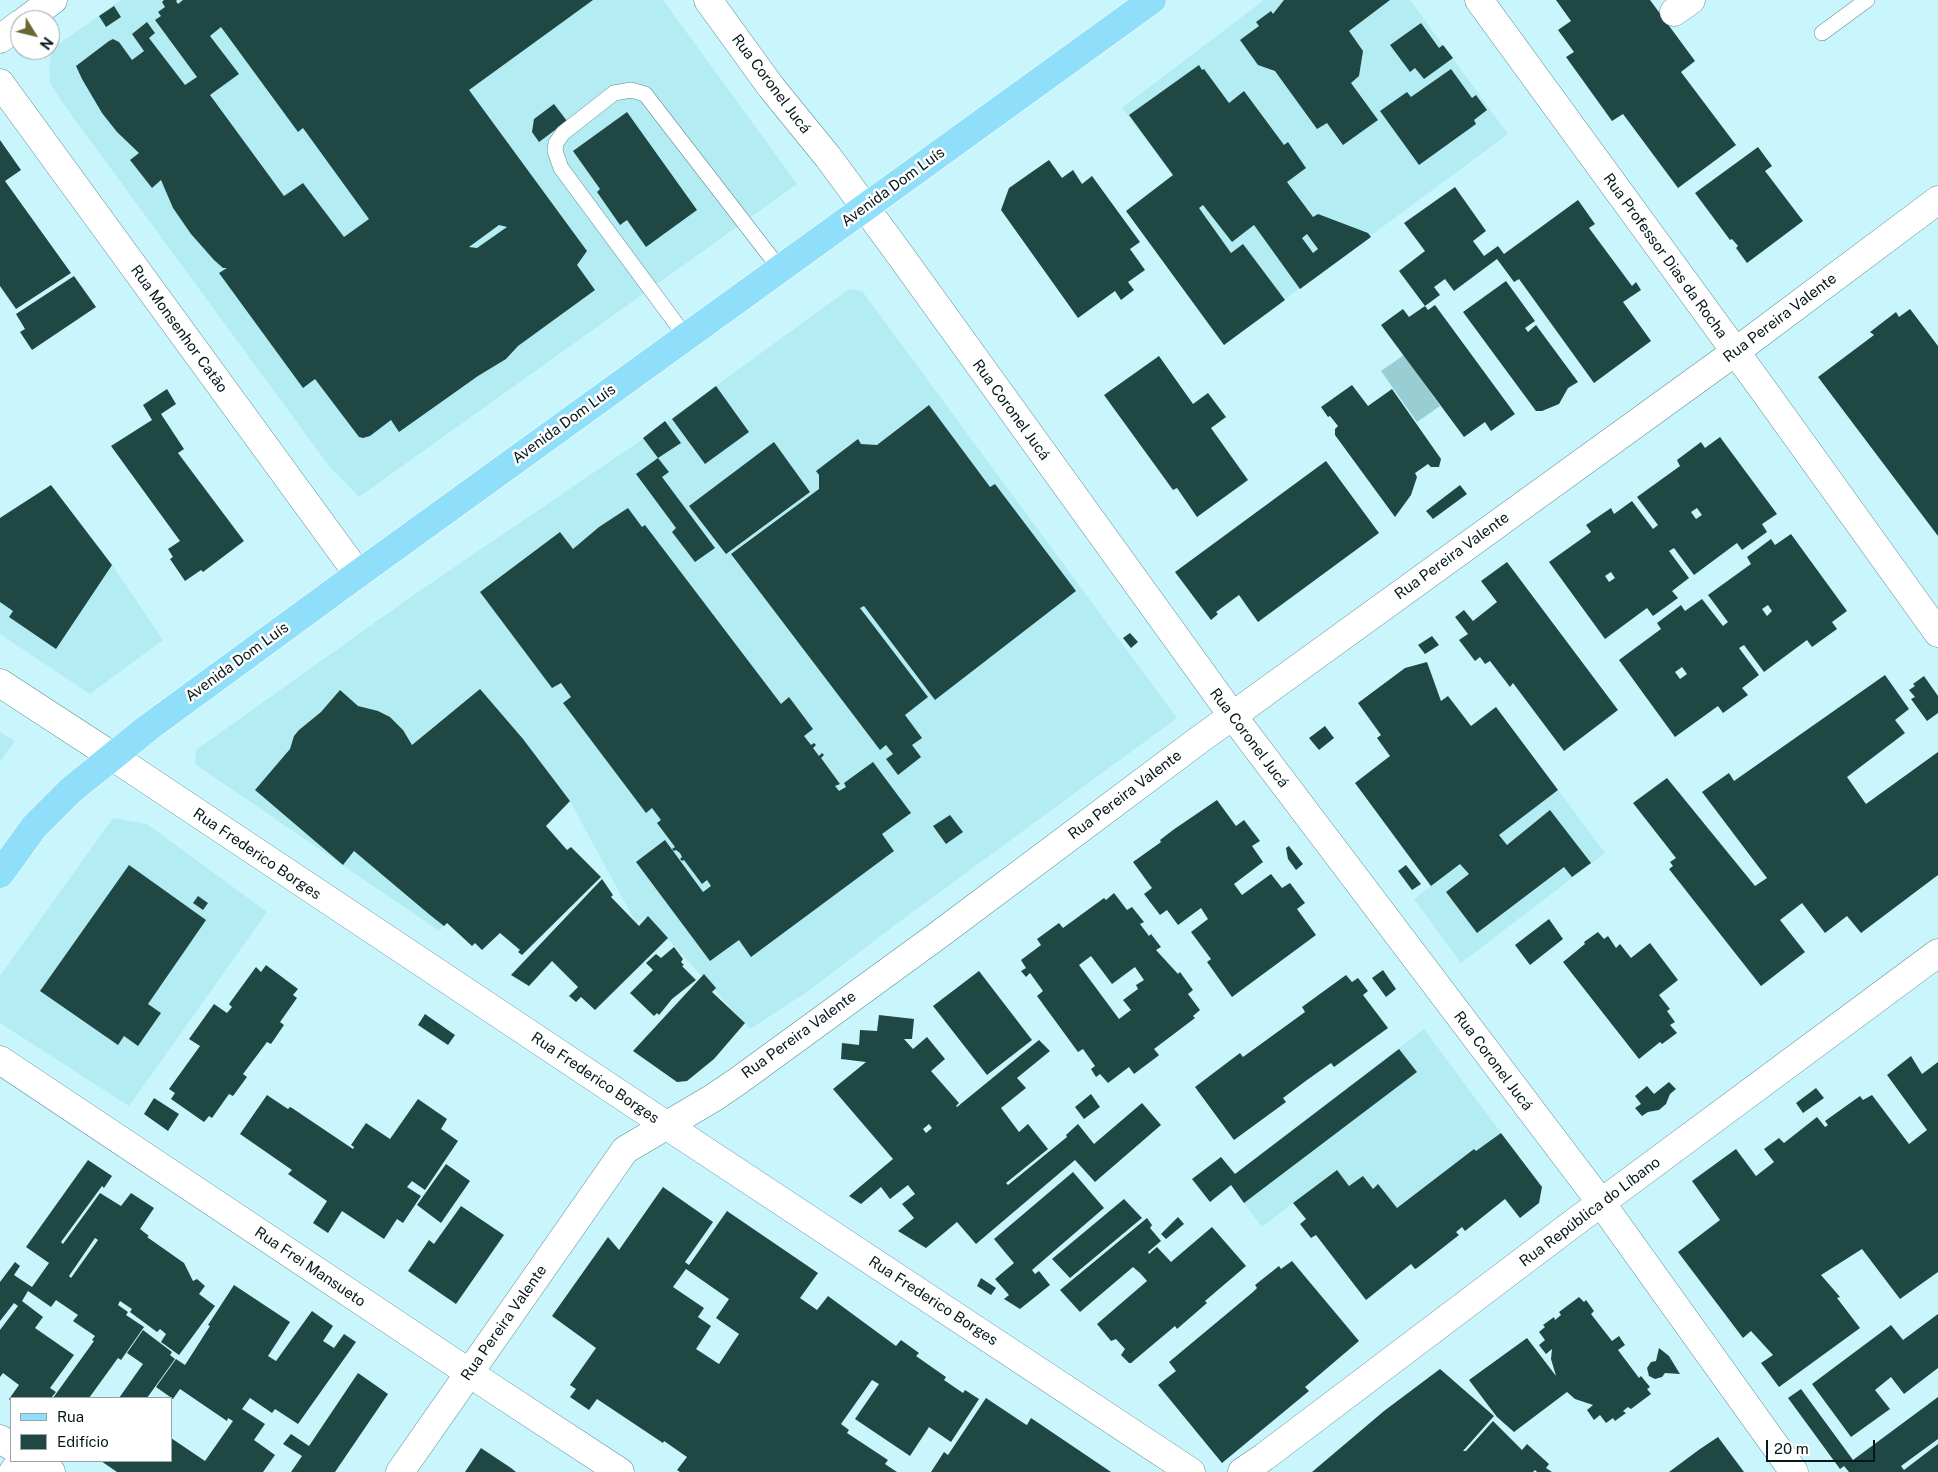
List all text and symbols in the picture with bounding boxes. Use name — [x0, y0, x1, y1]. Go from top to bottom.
north arrow — [10, 10, 60, 60]
street label: Rua Coronel Jucá — [728, 31, 814, 137]
text: N — [37, 34, 56, 52]
street label: Avenida Dom Luís — [838, 144, 948, 230]
street label: Rua Professor Dias da Rocha — [1599, 170, 1731, 342]
street label: Rua Monsenhor Catão — [127, 262, 231, 396]
street label: Rua Pereira Valente — [1720, 270, 1840, 366]
street label: Rua Coronel Jucá — [968, 356, 1054, 464]
street label: Avenida Dom Luís — [509, 381, 619, 467]
street label: Rua Pereira Valente — [1391, 508, 1513, 604]
street label: Avenida Dom Luís — [182, 619, 292, 705]
street label: Rua Coronel Jucá — [1206, 685, 1292, 791]
street label: Rua Pereira Valente — [1065, 747, 1185, 843]
street label: Rua Frederico Borges — [190, 804, 324, 904]
street label: Rua Pereira Valente — [738, 987, 860, 1083]
street label: Rua Coronel Jucá — [1450, 1008, 1536, 1114]
street label: Rua Frederico Borges — [528, 1028, 662, 1128]
street label: Rua República do Líbano — [1516, 1153, 1664, 1271]
street label: Rua Frei Mansueto — [251, 1223, 369, 1311]
street label: Rua Frederico Borges — [865, 1252, 1001, 1350]
street label: Rua Pereira Valente — [457, 1262, 551, 1384]
legend — [10, 1397, 172, 1462]
text: Rua — [57, 1408, 84, 1425]
scale bar — [1768, 1430, 1877, 1462]
text: Edifício — [57, 1433, 109, 1450]
text: 20 m — [1774, 1440, 1809, 1457]

